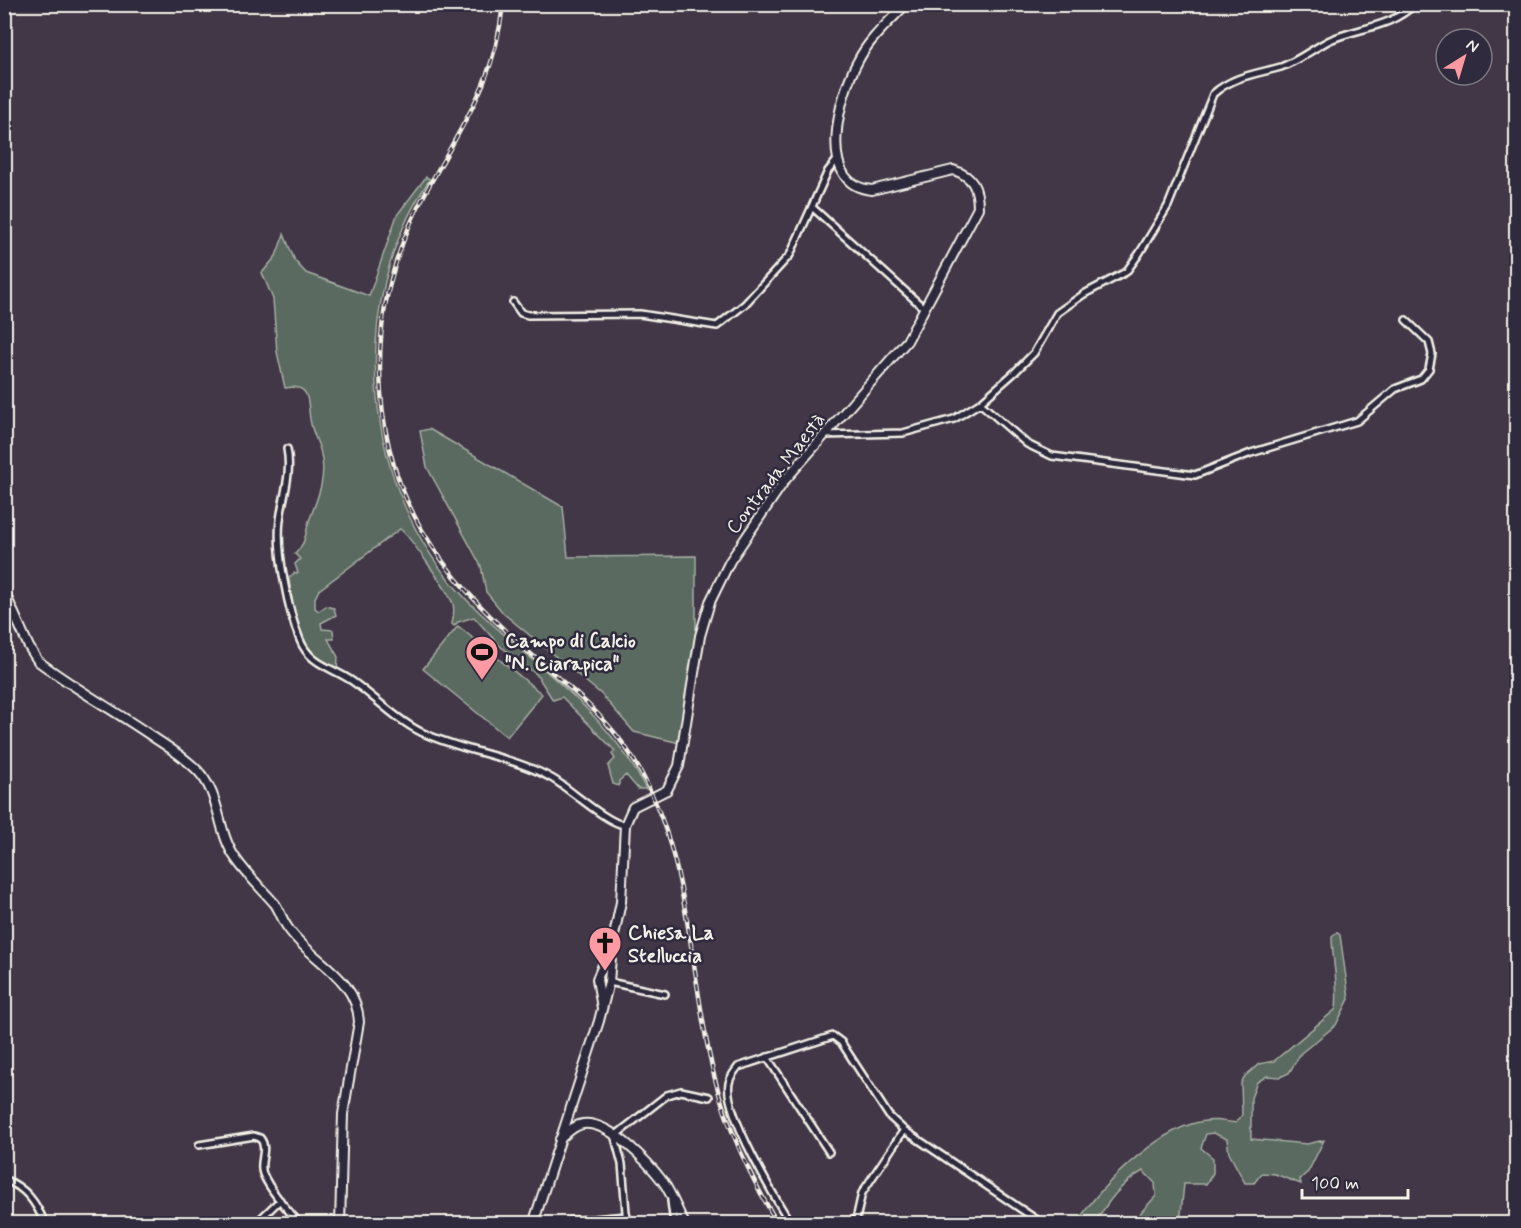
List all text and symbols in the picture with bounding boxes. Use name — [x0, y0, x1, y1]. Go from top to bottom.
north arrow — [1434, 27, 1494, 87]
text: N — [1462, 35, 1483, 58]
street label: Contrada Maestà — [720, 408, 832, 540]
place label: Campo di Calcio "N. Ciarapica" — [505, 628, 636, 678]
sports icon: Campo di Calcio "N. Ciarapica" — [464, 634, 500, 681]
place label: Chiesa La Stelluccia — [628, 920, 714, 970]
church icon: Chiesa La Stelluccia — [587, 925, 623, 972]
scale bar — [1302, 1162, 1408, 1200]
text: 100 m — [1311, 1172, 1359, 1196]

